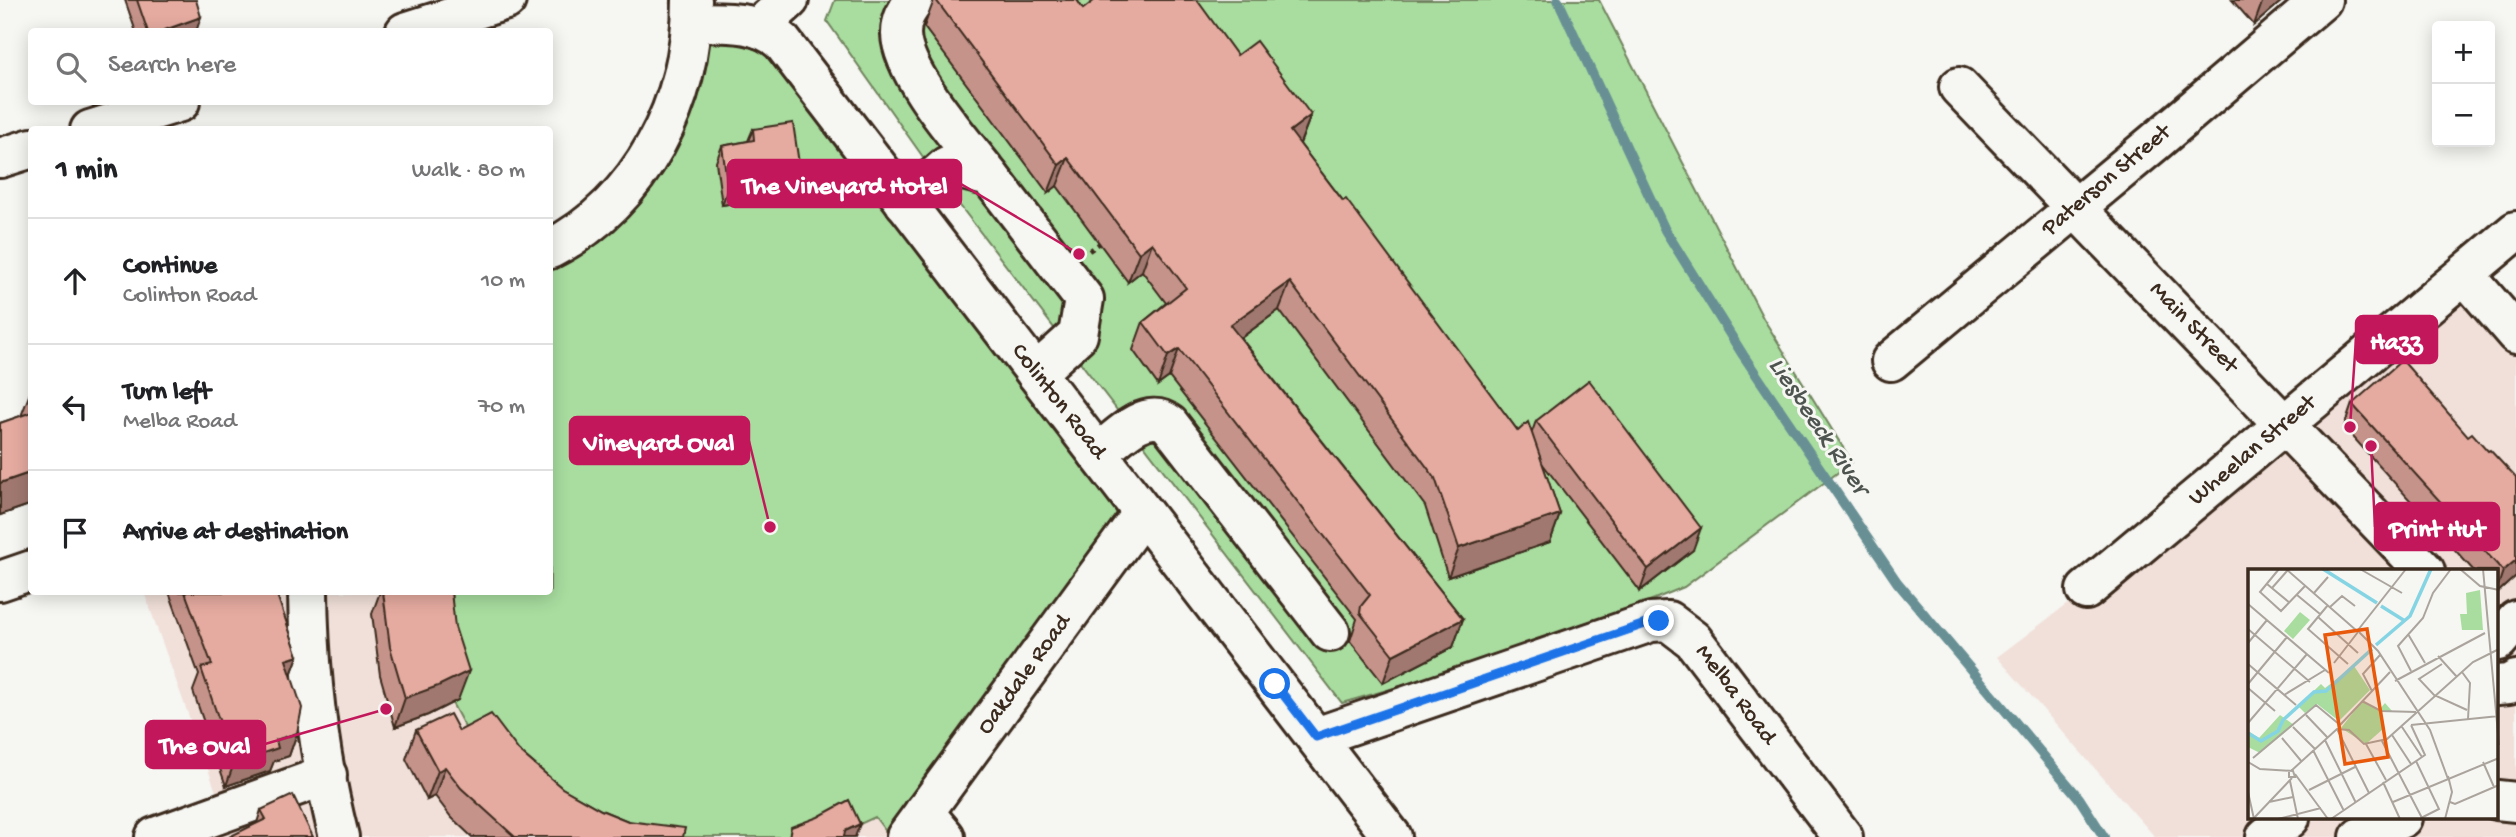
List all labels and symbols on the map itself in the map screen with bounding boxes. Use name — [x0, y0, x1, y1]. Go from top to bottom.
street label: Paterson Street — [2036, 117, 2179, 244]
callout: The Vineyard Hotel — [728, 160, 961, 207]
text: The Vineyard Hotel — [740, 173, 948, 204]
street label: Main Street — [2142, 276, 2245, 381]
callout: Hazz — [2356, 316, 2437, 363]
text: Hazz — [2370, 329, 2424, 360]
street label: Colinton Road — [1004, 338, 1113, 467]
water label: Liesbeeck River — [1760, 353, 1877, 505]
street label: Wheelan Street — [2183, 388, 2324, 513]
callout: Vineyard Oval — [570, 417, 749, 464]
text: Vineyard Oval — [583, 430, 735, 461]
callout: Print Hut — [2375, 503, 2499, 550]
text: Print Hut — [2387, 516, 2487, 547]
inset map — [2248, 569, 2498, 820]
route end — [1643, 605, 1674, 636]
street label: Oakdale Road — [972, 608, 1079, 741]
street label: Melba Road — [1688, 639, 1783, 753]
route start — [1259, 668, 1290, 699]
callout: The Oval — [146, 721, 265, 768]
text: The Oval — [158, 733, 251, 764]

